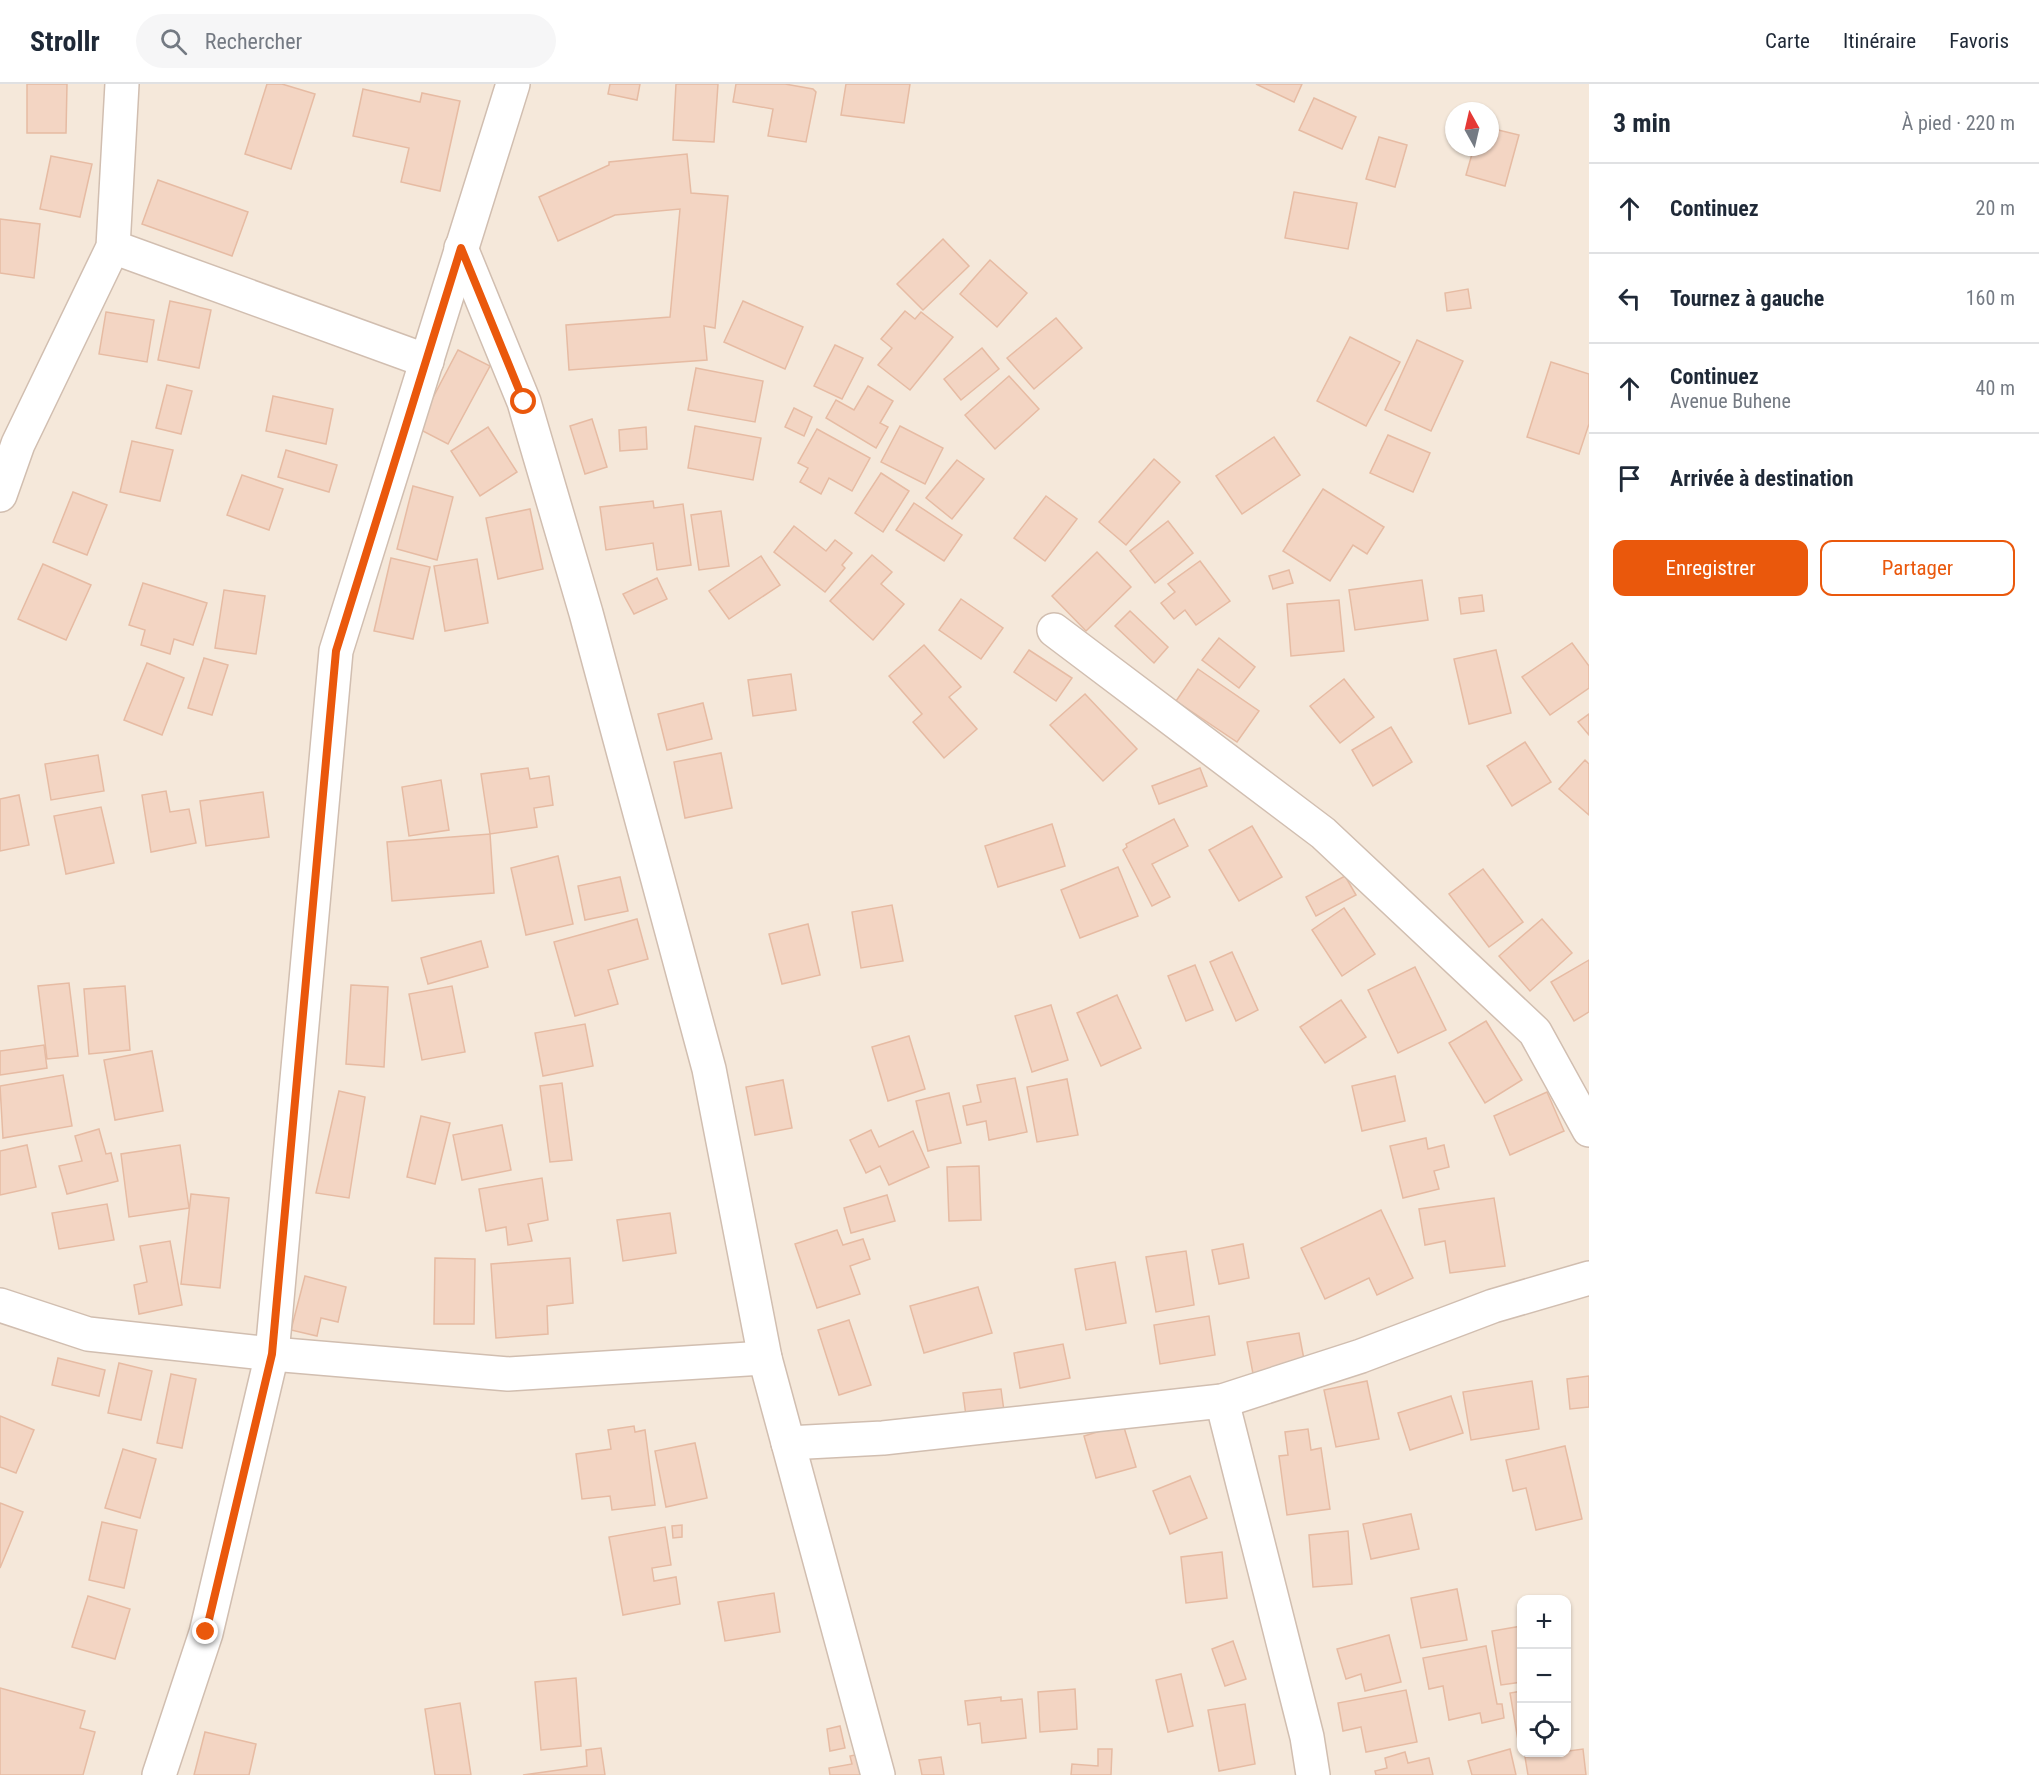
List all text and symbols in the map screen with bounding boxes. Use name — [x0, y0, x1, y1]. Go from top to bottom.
search box — [136, 14, 556, 68]
text: Strollr — [30, 25, 100, 58]
icon: search — [157, 25, 190, 58]
text: Rechercher — [205, 29, 302, 54]
text: Carte — [1765, 29, 1810, 53]
text: Itinéraire — [1843, 29, 1916, 53]
text: Favoris — [1949, 29, 2009, 53]
north arrow — [1445, 102, 1499, 156]
text: 3 min — [1613, 108, 1671, 138]
text: À pied · 220 m — [1902, 111, 2015, 135]
icon: ahead — [1613, 192, 1646, 225]
text: Continuez — [1670, 196, 1759, 221]
text: 20 m — [1976, 196, 2015, 220]
icon: left — [1613, 282, 1646, 315]
text: Tournez à gauche — [1670, 286, 1824, 311]
text: 160 m — [1966, 286, 2015, 310]
text: Continuez — [1670, 364, 1759, 389]
icon: ahead — [1613, 372, 1646, 405]
text: 40 m — [1976, 376, 2015, 400]
route start — [510, 388, 536, 414]
text: Avenue Buhene — [1670, 389, 1791, 413]
icon: arrive — [1613, 462, 1646, 495]
text: Arrivée à destination — [1670, 466, 1854, 491]
button: Enregistrer — [1613, 540, 1808, 596]
button: Partager — [1820, 540, 2015, 596]
map controls — [1517, 1595, 1571, 1757]
button: + — [1517, 1595, 1571, 1649]
route end — [192, 1618, 218, 1644]
button: − — [1517, 1649, 1571, 1703]
button: locate — [1517, 1703, 1571, 1757]

